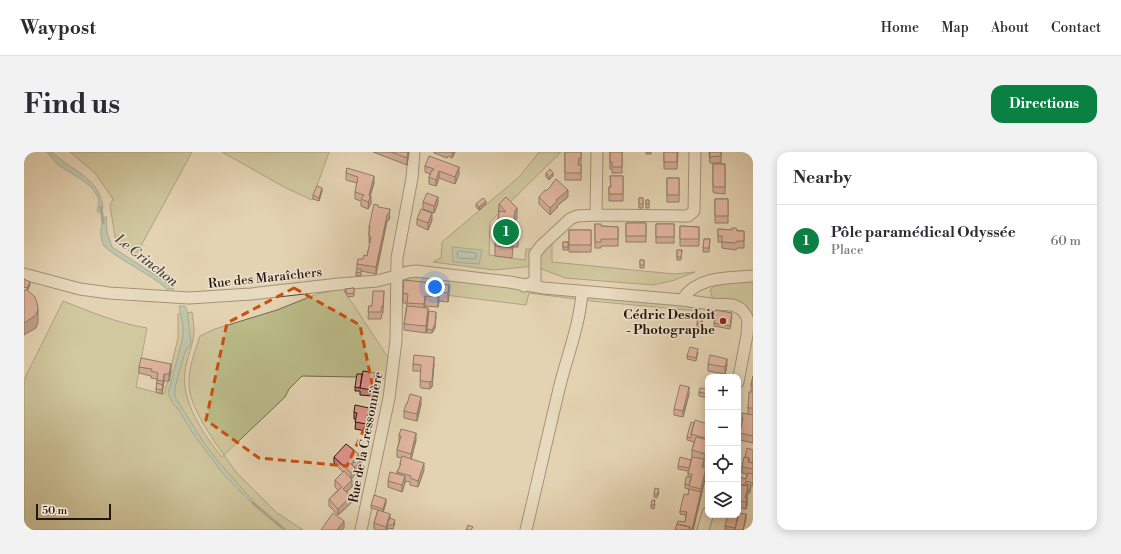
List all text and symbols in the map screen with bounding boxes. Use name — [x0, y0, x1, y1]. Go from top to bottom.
text: Waypost — [20, 16, 96, 40]
text: Home — [881, 19, 919, 37]
text: Map — [941, 19, 969, 37]
text: About — [991, 19, 1029, 37]
text: Contact — [1051, 19, 1101, 37]
button: Directions — [991, 85, 1097, 123]
text: Find us — [24, 87, 120, 122]
text: Nearby — [793, 167, 852, 189]
pin: 1 — [493, 217, 519, 247]
text: Pôle paramédical Odyssée — [831, 223, 1016, 242]
water label: Le Crinchon — [110, 230, 182, 291]
text: 1 — [803, 233, 809, 249]
text: 60 m — [1050, 233, 1081, 249]
text: Place — [831, 242, 863, 258]
street label: Rue des Maraîchers — [207, 264, 323, 292]
your location — [425, 277, 445, 297]
place label: Cédric Desdoit - Photographe — [623, 307, 715, 338]
marker: Cédric Desdoit - Photographe — [718, 316, 728, 326]
street label: Rue de la Cressonnière — [345, 370, 387, 504]
map controls — [705, 374, 741, 518]
button: + — [705, 374, 741, 410]
button: − — [705, 410, 741, 446]
button: locate — [705, 446, 741, 482]
button: layers — [705, 482, 741, 518]
scale bar — [36, 502, 111, 521]
text: 50 m — [42, 504, 67, 518]

